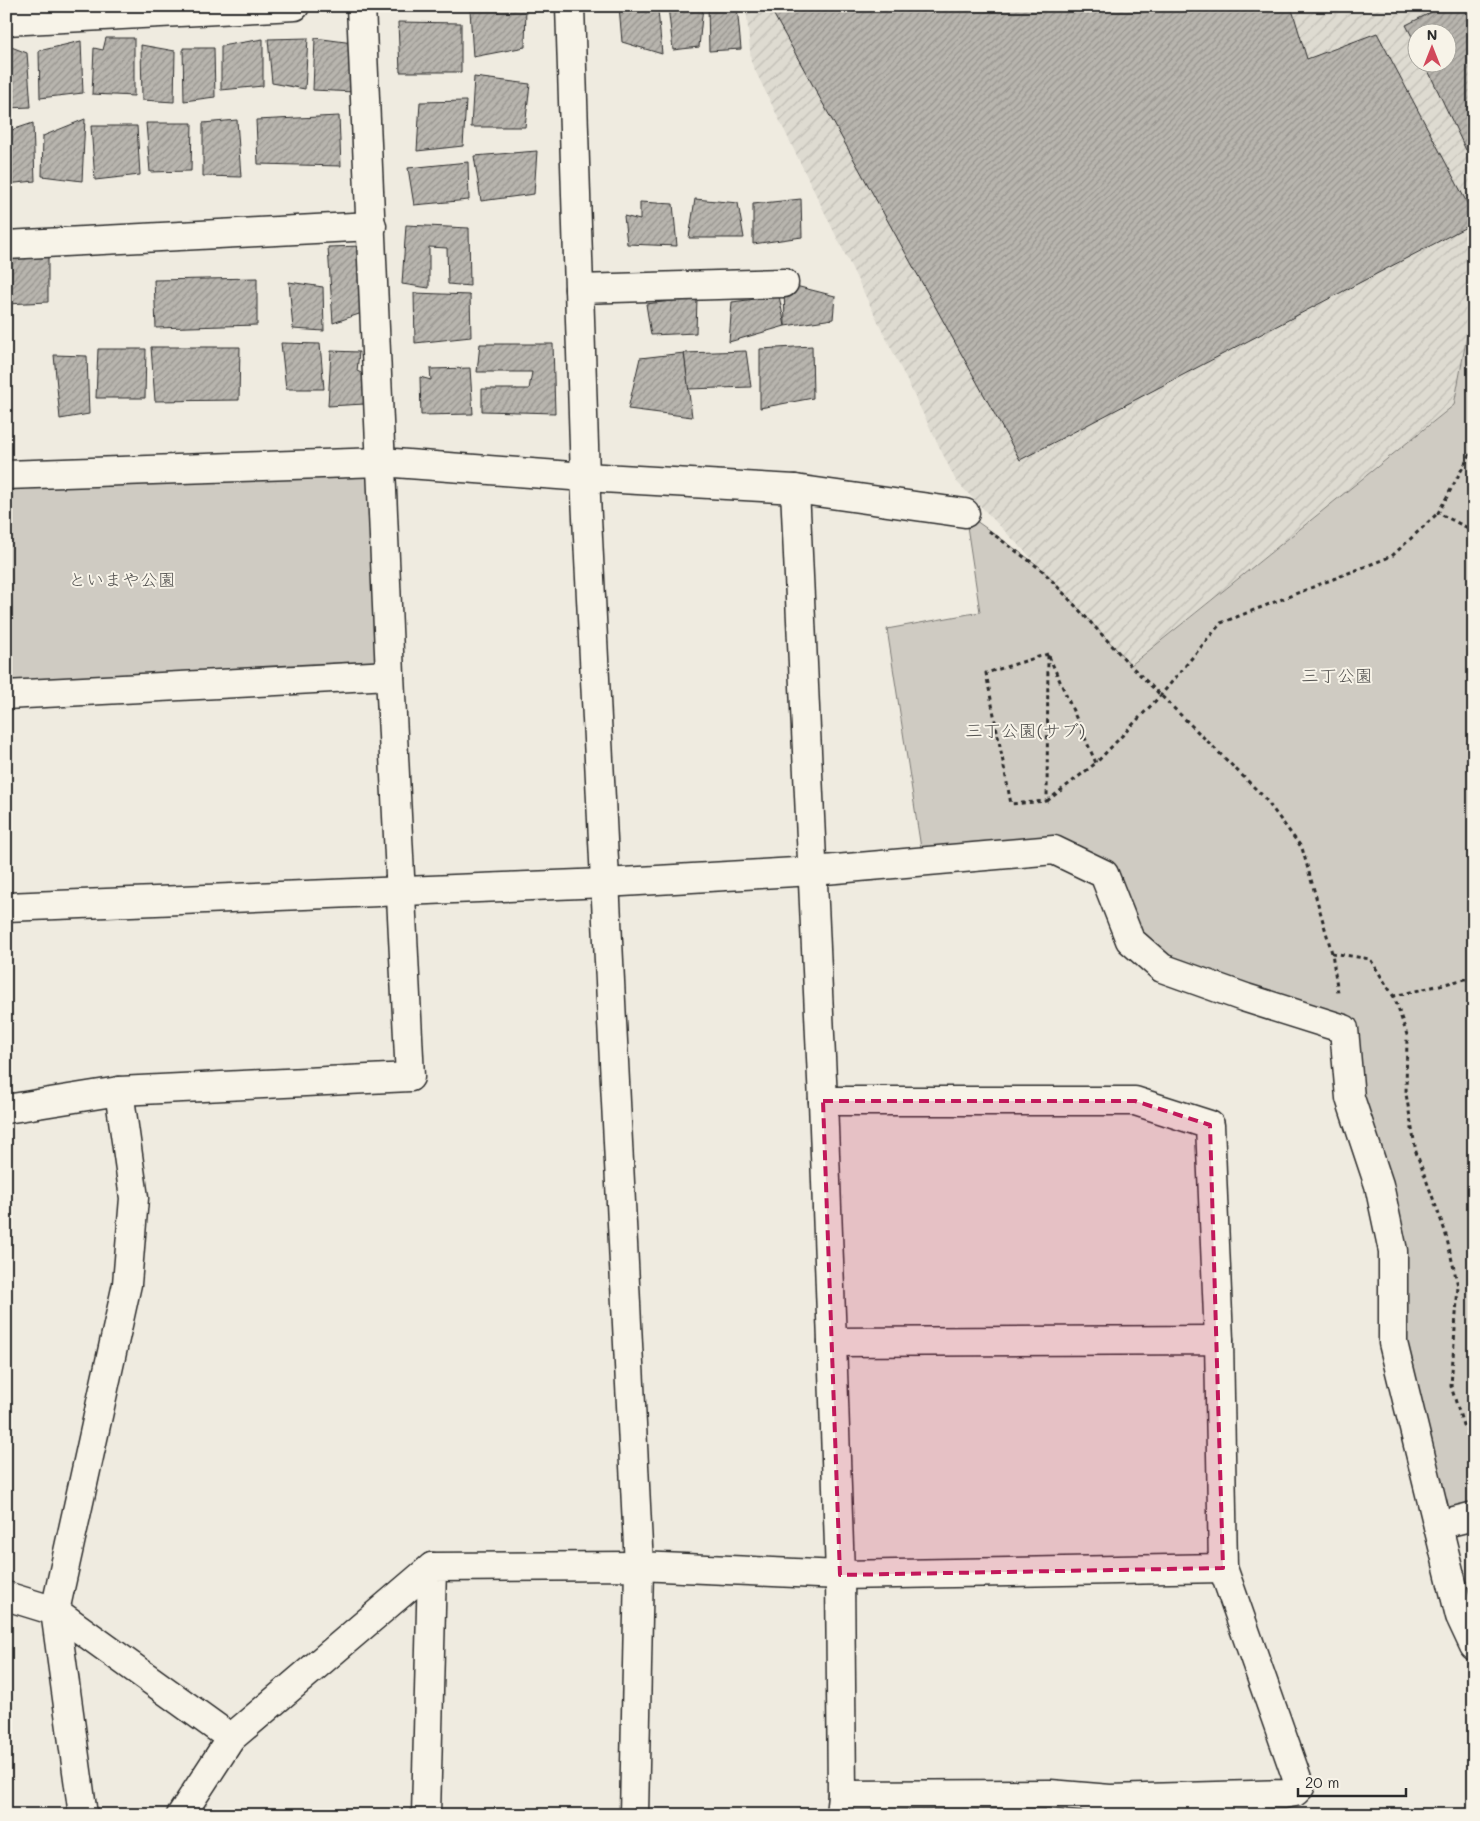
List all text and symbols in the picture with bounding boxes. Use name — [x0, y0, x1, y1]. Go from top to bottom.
north arrow — [1408, 22, 1458, 72]
text: N — [1427, 25, 1437, 44]
park label: といまや公園 — [68, 567, 176, 591]
park label: 三丁公園 — [1301, 663, 1373, 687]
park label: 三丁公園(サブ) — [965, 718, 1085, 742]
scale bar — [1298, 1766, 1405, 1798]
text: 20 m — [1305, 1772, 1339, 1792]

